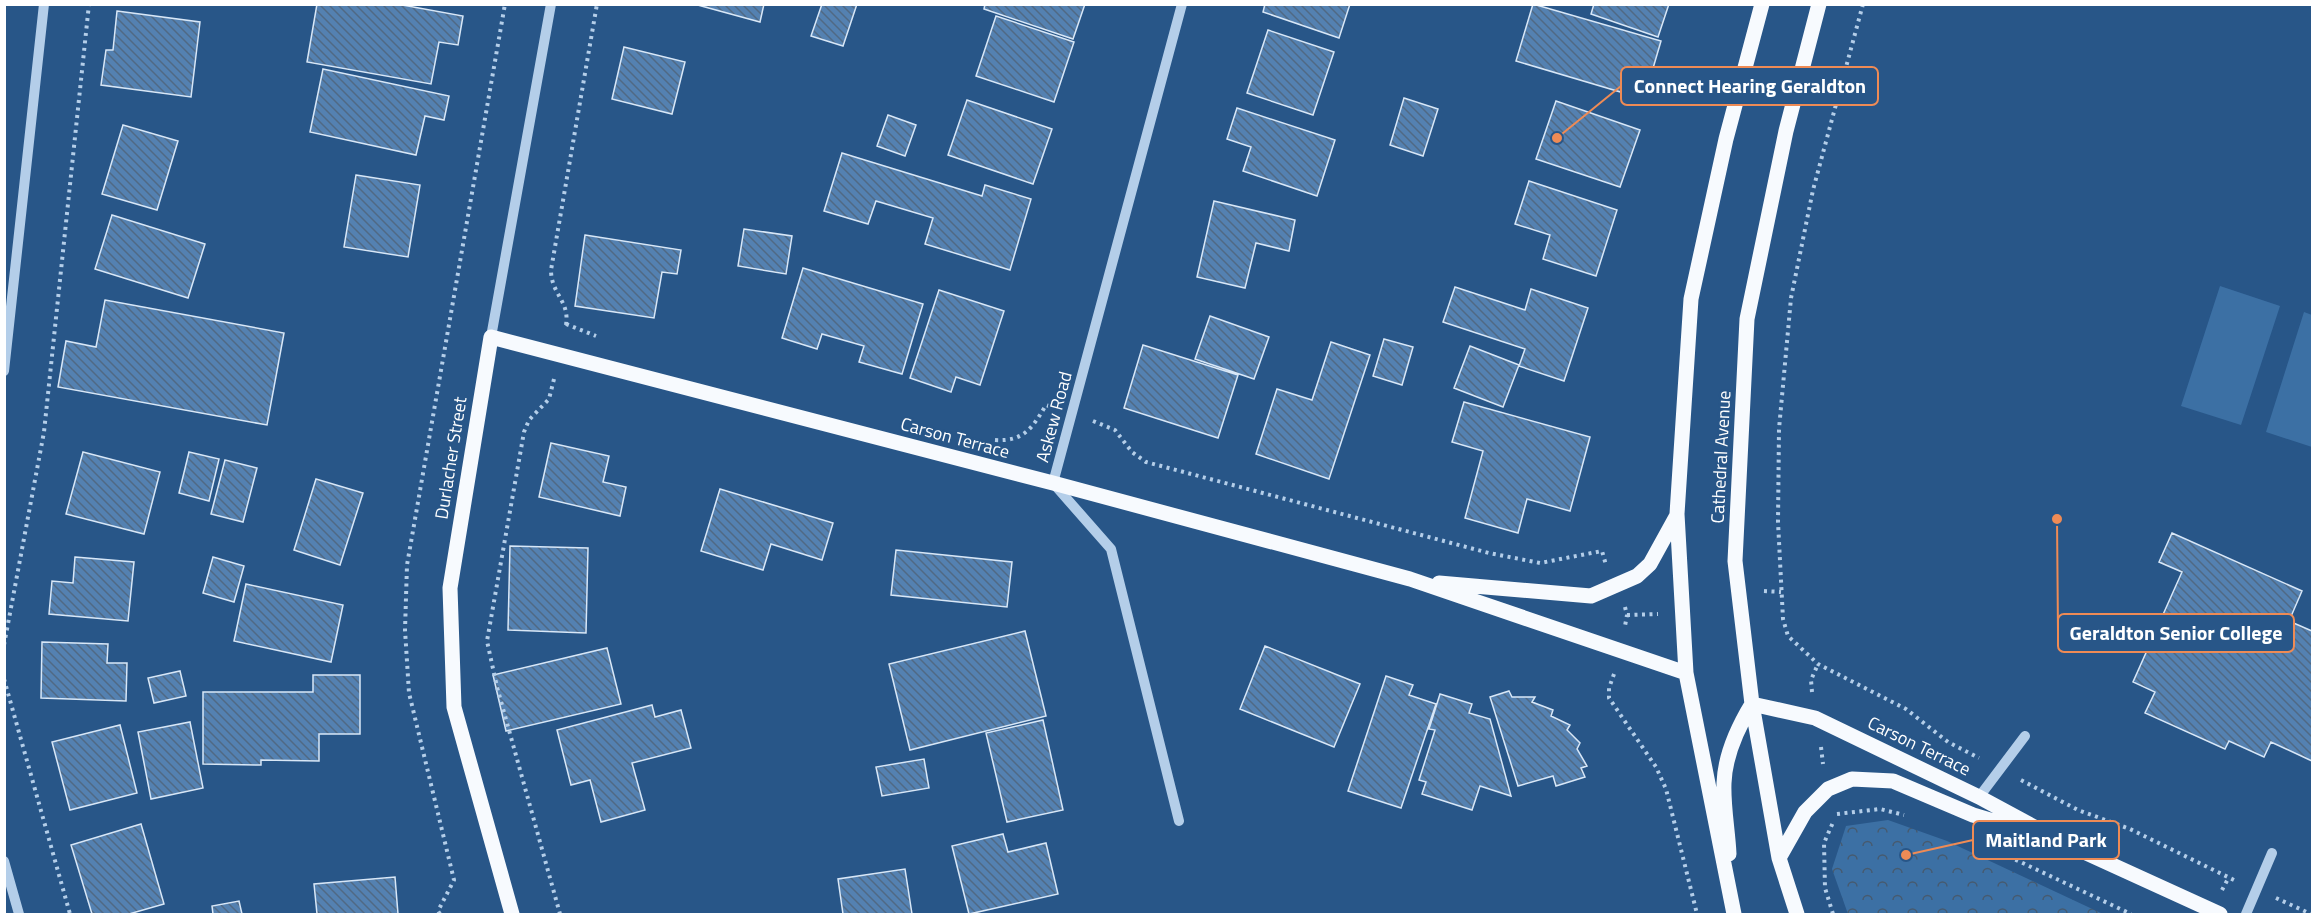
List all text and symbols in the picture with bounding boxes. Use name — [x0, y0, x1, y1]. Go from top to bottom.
callout: Connect Hearing Geraldton — [1621, 67, 1878, 105]
text: Connect Hearing Geraldton — [1634, 70, 1866, 101]
street label: Askew Road — [1028, 368, 1079, 465]
street label: Cathedral Avenue — [1704, 390, 1737, 524]
street label: Durlacher Street — [427, 394, 474, 521]
street label: Carson Terrace — [898, 410, 1013, 465]
callout: Geraldton Senior College — [2058, 614, 2294, 652]
text: Geraldton Senior College — [2070, 617, 2282, 648]
street label: Carson Terrace — [1863, 709, 1975, 782]
callout: Maitland Park — [1973, 821, 2119, 859]
text: Maitland Park — [1985, 824, 2107, 855]

